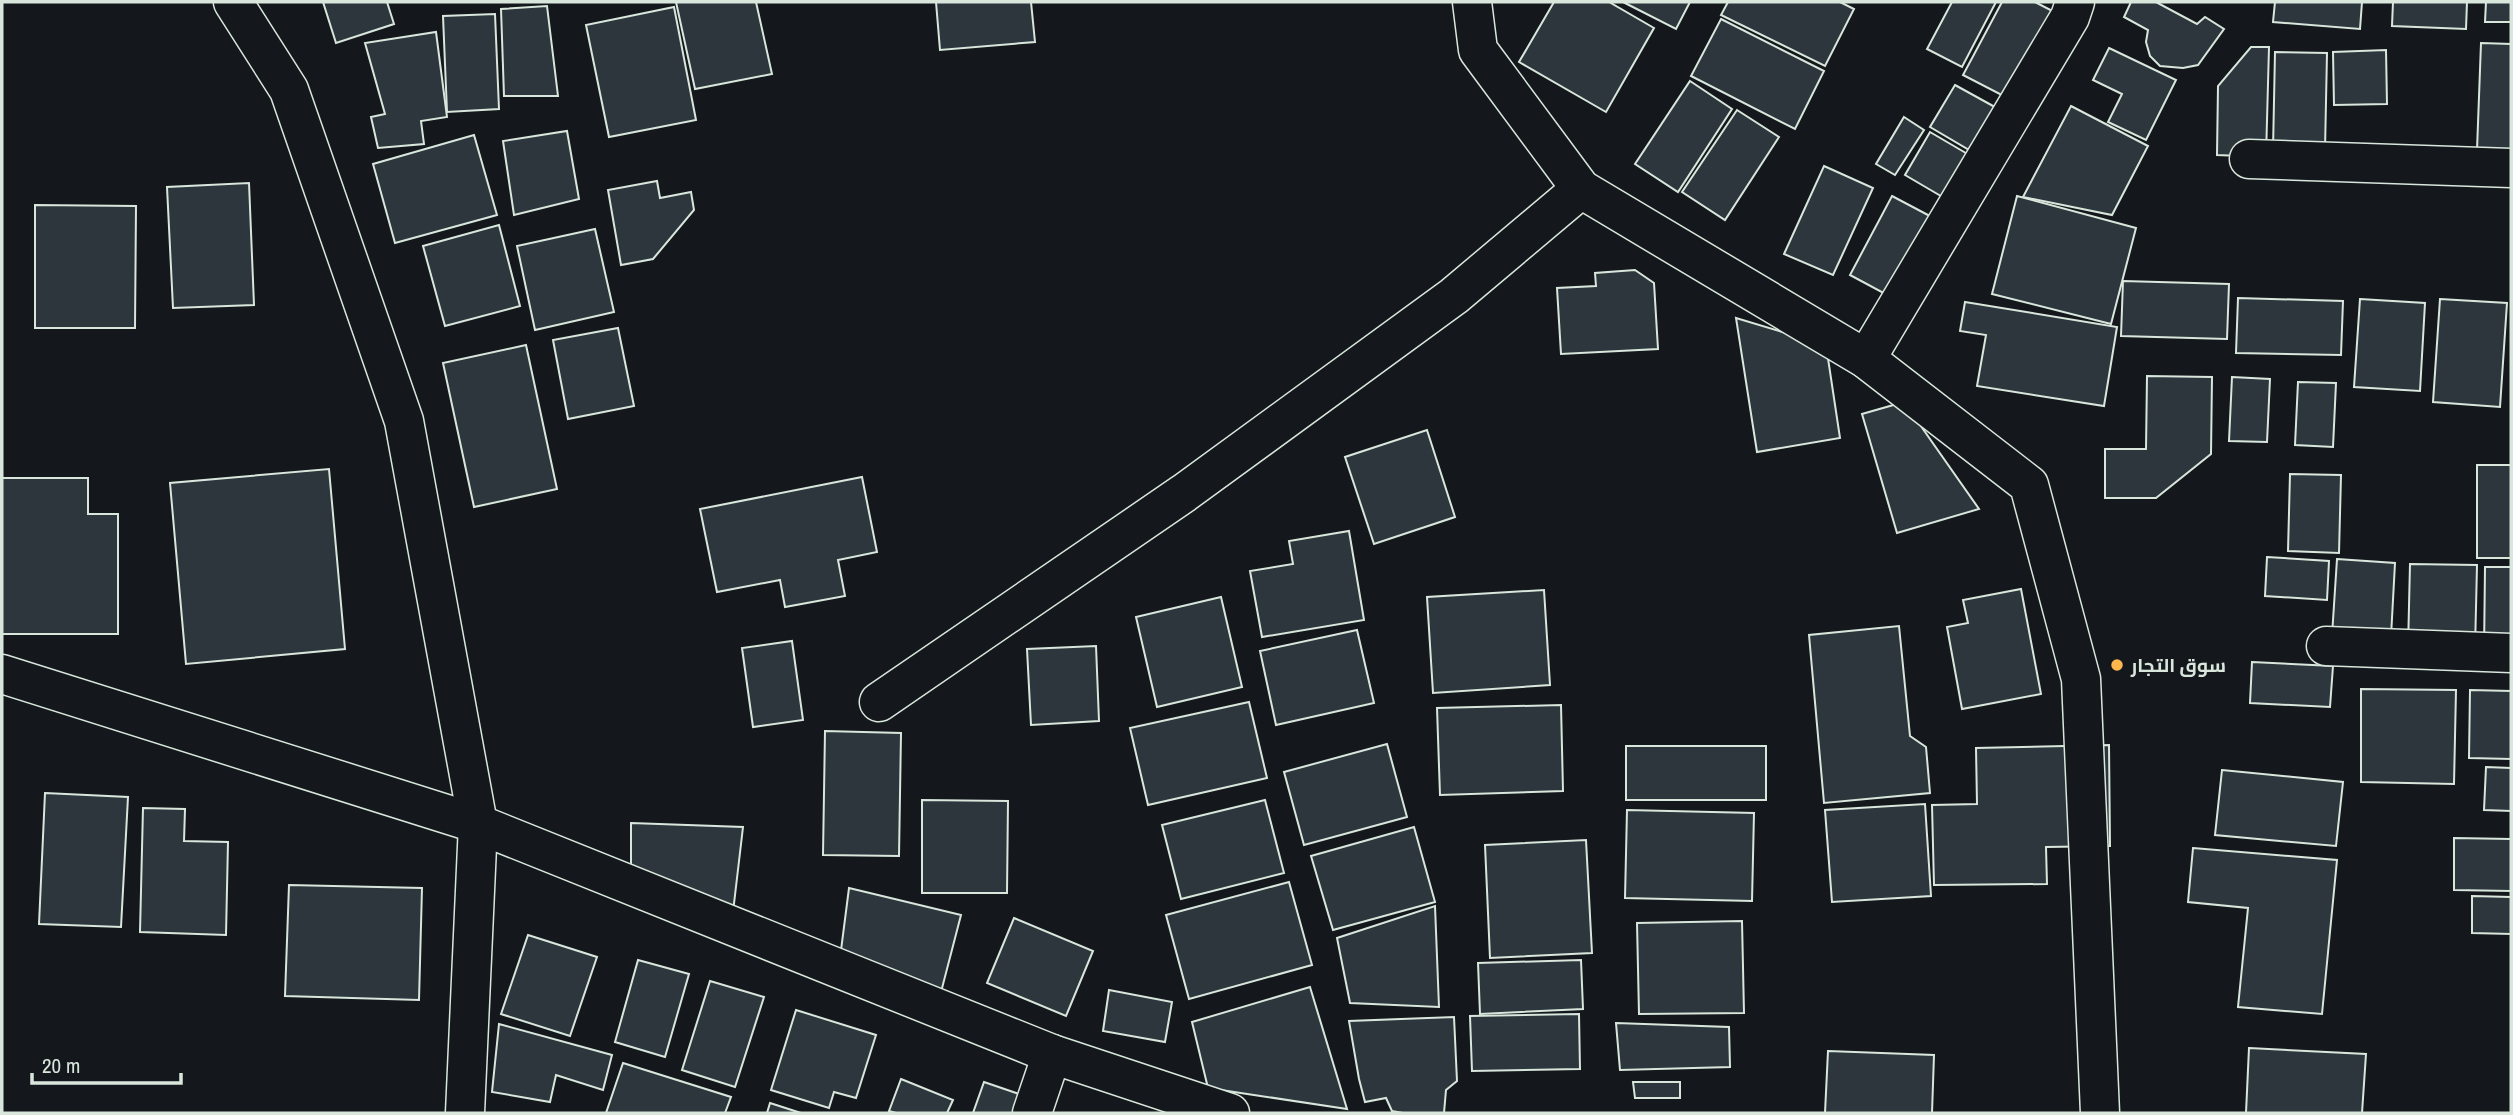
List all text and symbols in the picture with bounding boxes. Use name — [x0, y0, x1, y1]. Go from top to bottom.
place label: سوق التجار — [2130, 652, 2226, 678]
marker: سوق التجار — [2109, 657, 2125, 673]
scale bar — [32, 1042, 180, 1086]
text: 20 m — [42, 1051, 80, 1080]

